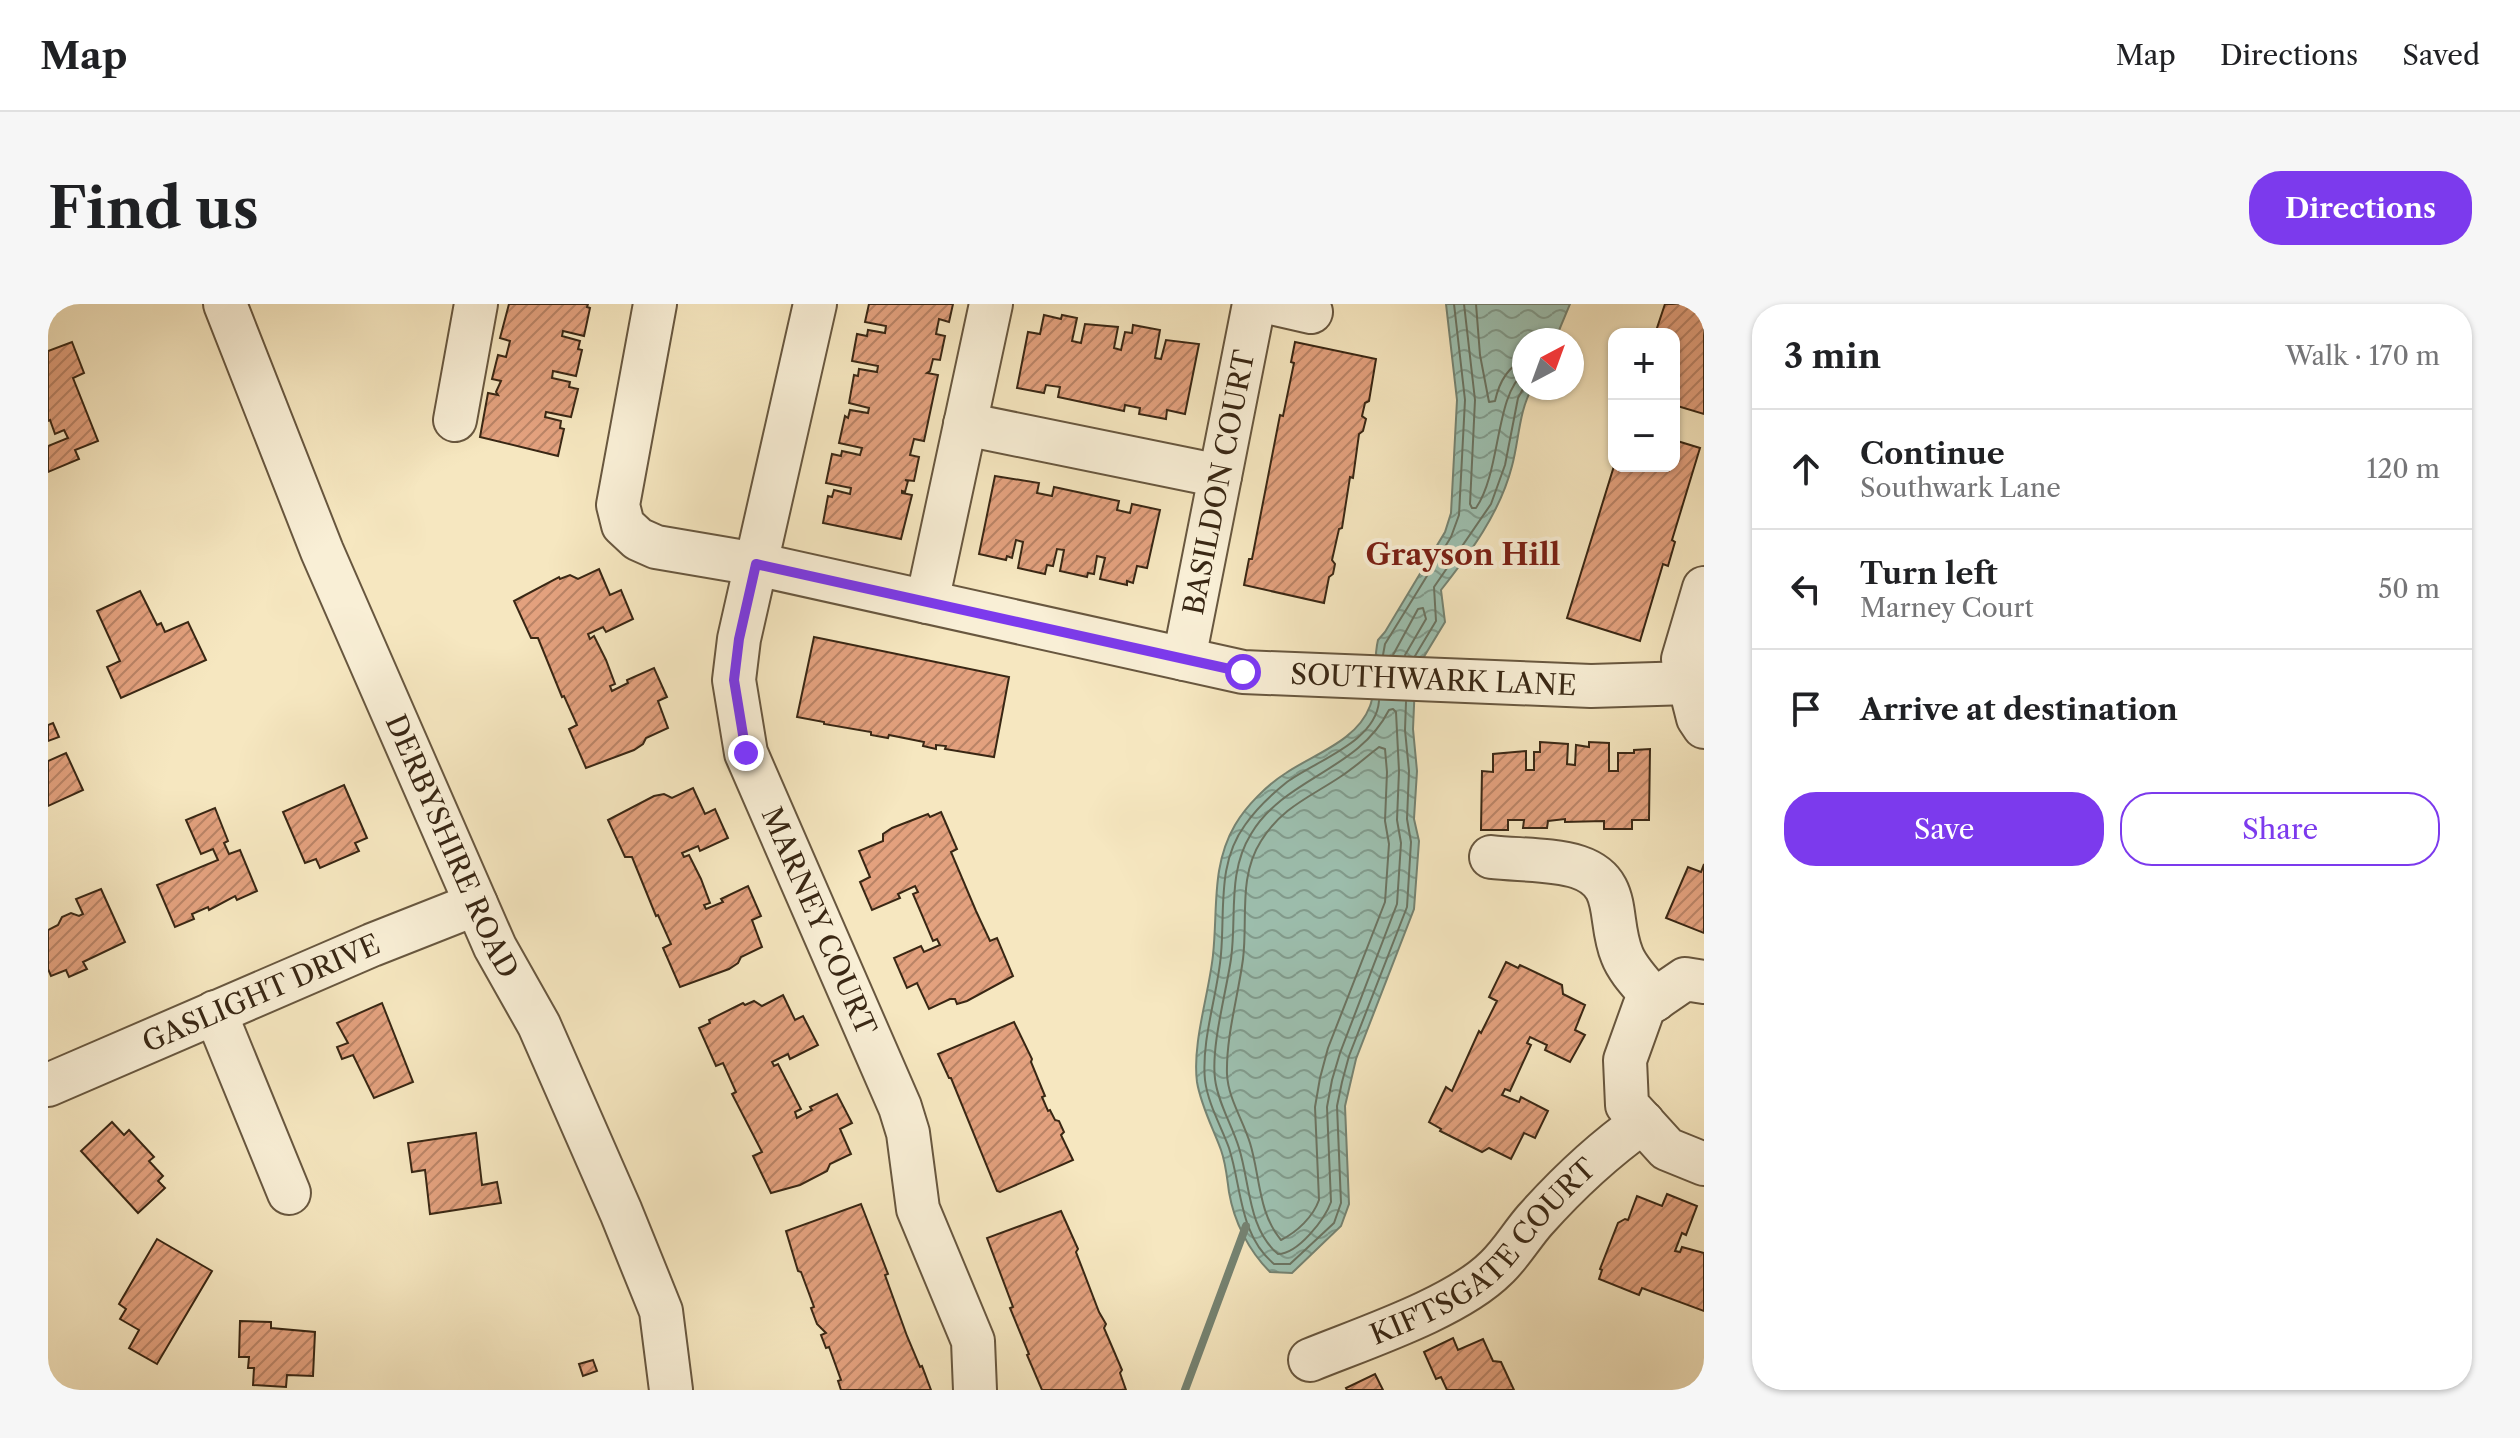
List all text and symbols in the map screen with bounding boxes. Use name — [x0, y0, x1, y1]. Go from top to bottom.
text: Map — [40, 32, 128, 79]
text: Map — [2116, 38, 2176, 72]
text: Directions — [2220, 38, 2358, 72]
text: Saved — [2402, 38, 2480, 72]
button: Directions — [2249, 171, 2472, 245]
text: Find us — [48, 174, 259, 243]
north arrow — [1512, 328, 1584, 400]
map controls — [1608, 328, 1680, 472]
button: + — [1608, 328, 1680, 400]
text: 3 min — [1784, 335, 1881, 377]
text: Walk · 170 m — [2285, 340, 2440, 372]
street label: BASILDON COURT — [1176, 347, 1262, 618]
button: − — [1608, 400, 1680, 472]
text: Continue — [1860, 435, 2005, 472]
icon: ahead — [1784, 447, 1828, 491]
text: 120 m — [2366, 453, 2440, 485]
text: Southwark Lane — [1860, 472, 2061, 504]
district label: Grayson Hill — [1366, 536, 1560, 573]
text: Turn left — [1860, 555, 1997, 592]
icon: left — [1784, 567, 1828, 611]
text: 50 m — [2378, 573, 2440, 605]
text: Marney Court — [1860, 592, 2034, 624]
route start — [1225, 654, 1261, 690]
street label: SOUTHWARK LANE — [1290, 657, 1577, 702]
icon: arrive — [1784, 687, 1828, 731]
text: Arrive at destination — [1860, 691, 2178, 728]
street label: DERBYSHIRE ROAD — [379, 709, 526, 984]
route end — [728, 735, 764, 771]
button: Save — [1784, 792, 2104, 866]
button: Share — [2120, 792, 2440, 866]
street label: MARNEY COURT — [755, 802, 884, 1040]
street label: GASLIGHT DRIVE — [137, 927, 385, 1059]
street label: KIFTSGATE COURT — [1365, 1151, 1602, 1352]

